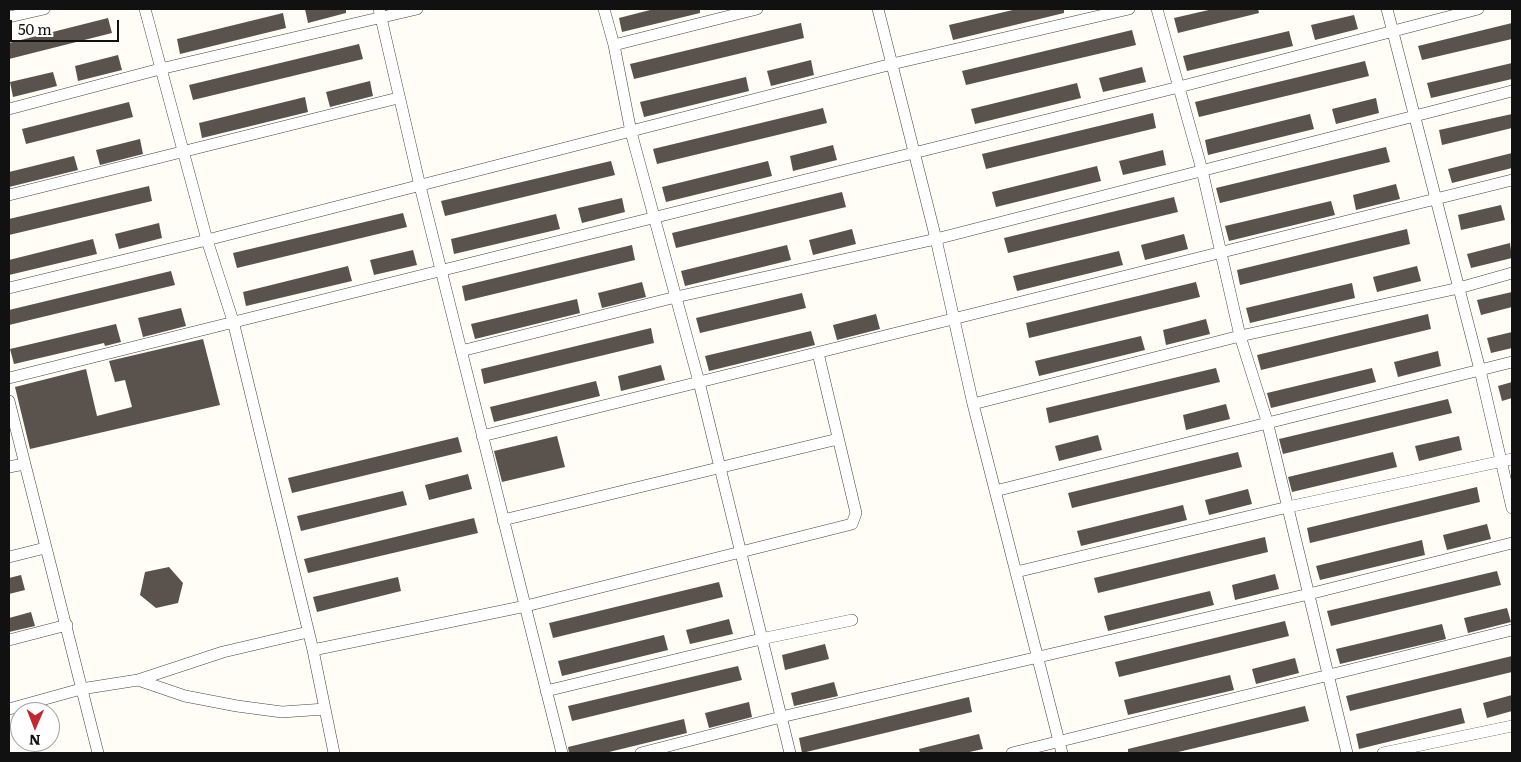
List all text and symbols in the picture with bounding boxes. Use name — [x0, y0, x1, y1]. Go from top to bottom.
scale bar — [12, 10, 121, 42]
text: 50 m — [18, 17, 52, 40]
north arrow — [10, 702, 60, 752]
text: N — [29, 731, 41, 751]

